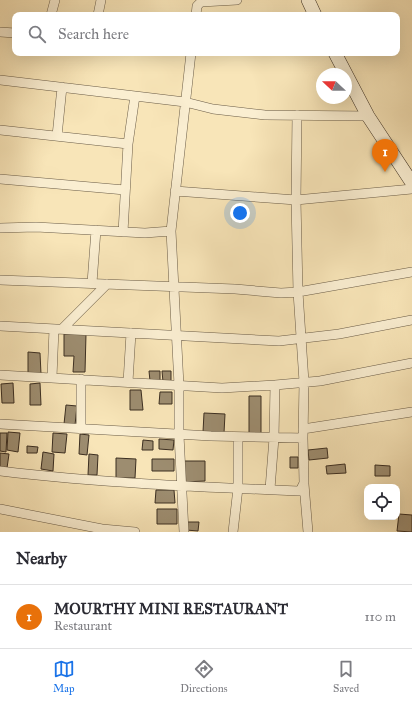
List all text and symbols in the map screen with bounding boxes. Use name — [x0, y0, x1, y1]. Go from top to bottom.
search box — [12, 12, 400, 56]
icon: search — [26, 23, 48, 45]
text: Search here — [58, 25, 129, 43]
north arrow — [316, 68, 352, 104]
pin: 1 — [372, 139, 398, 172]
your location — [230, 203, 250, 223]
map controls — [364, 484, 400, 520]
button: locate — [364, 484, 400, 520]
text: Nearby — [16, 548, 67, 569]
text: MOURTHY MINI RESTAURANT — [54, 600, 288, 618]
text: 1 — [26, 609, 32, 625]
text: 110 m — [364, 609, 396, 625]
text: Restaurant — [54, 618, 112, 634]
tab: Map — [53, 658, 75, 695]
tab: Directions — [180, 658, 228, 695]
tab: Saved — [333, 658, 359, 695]

